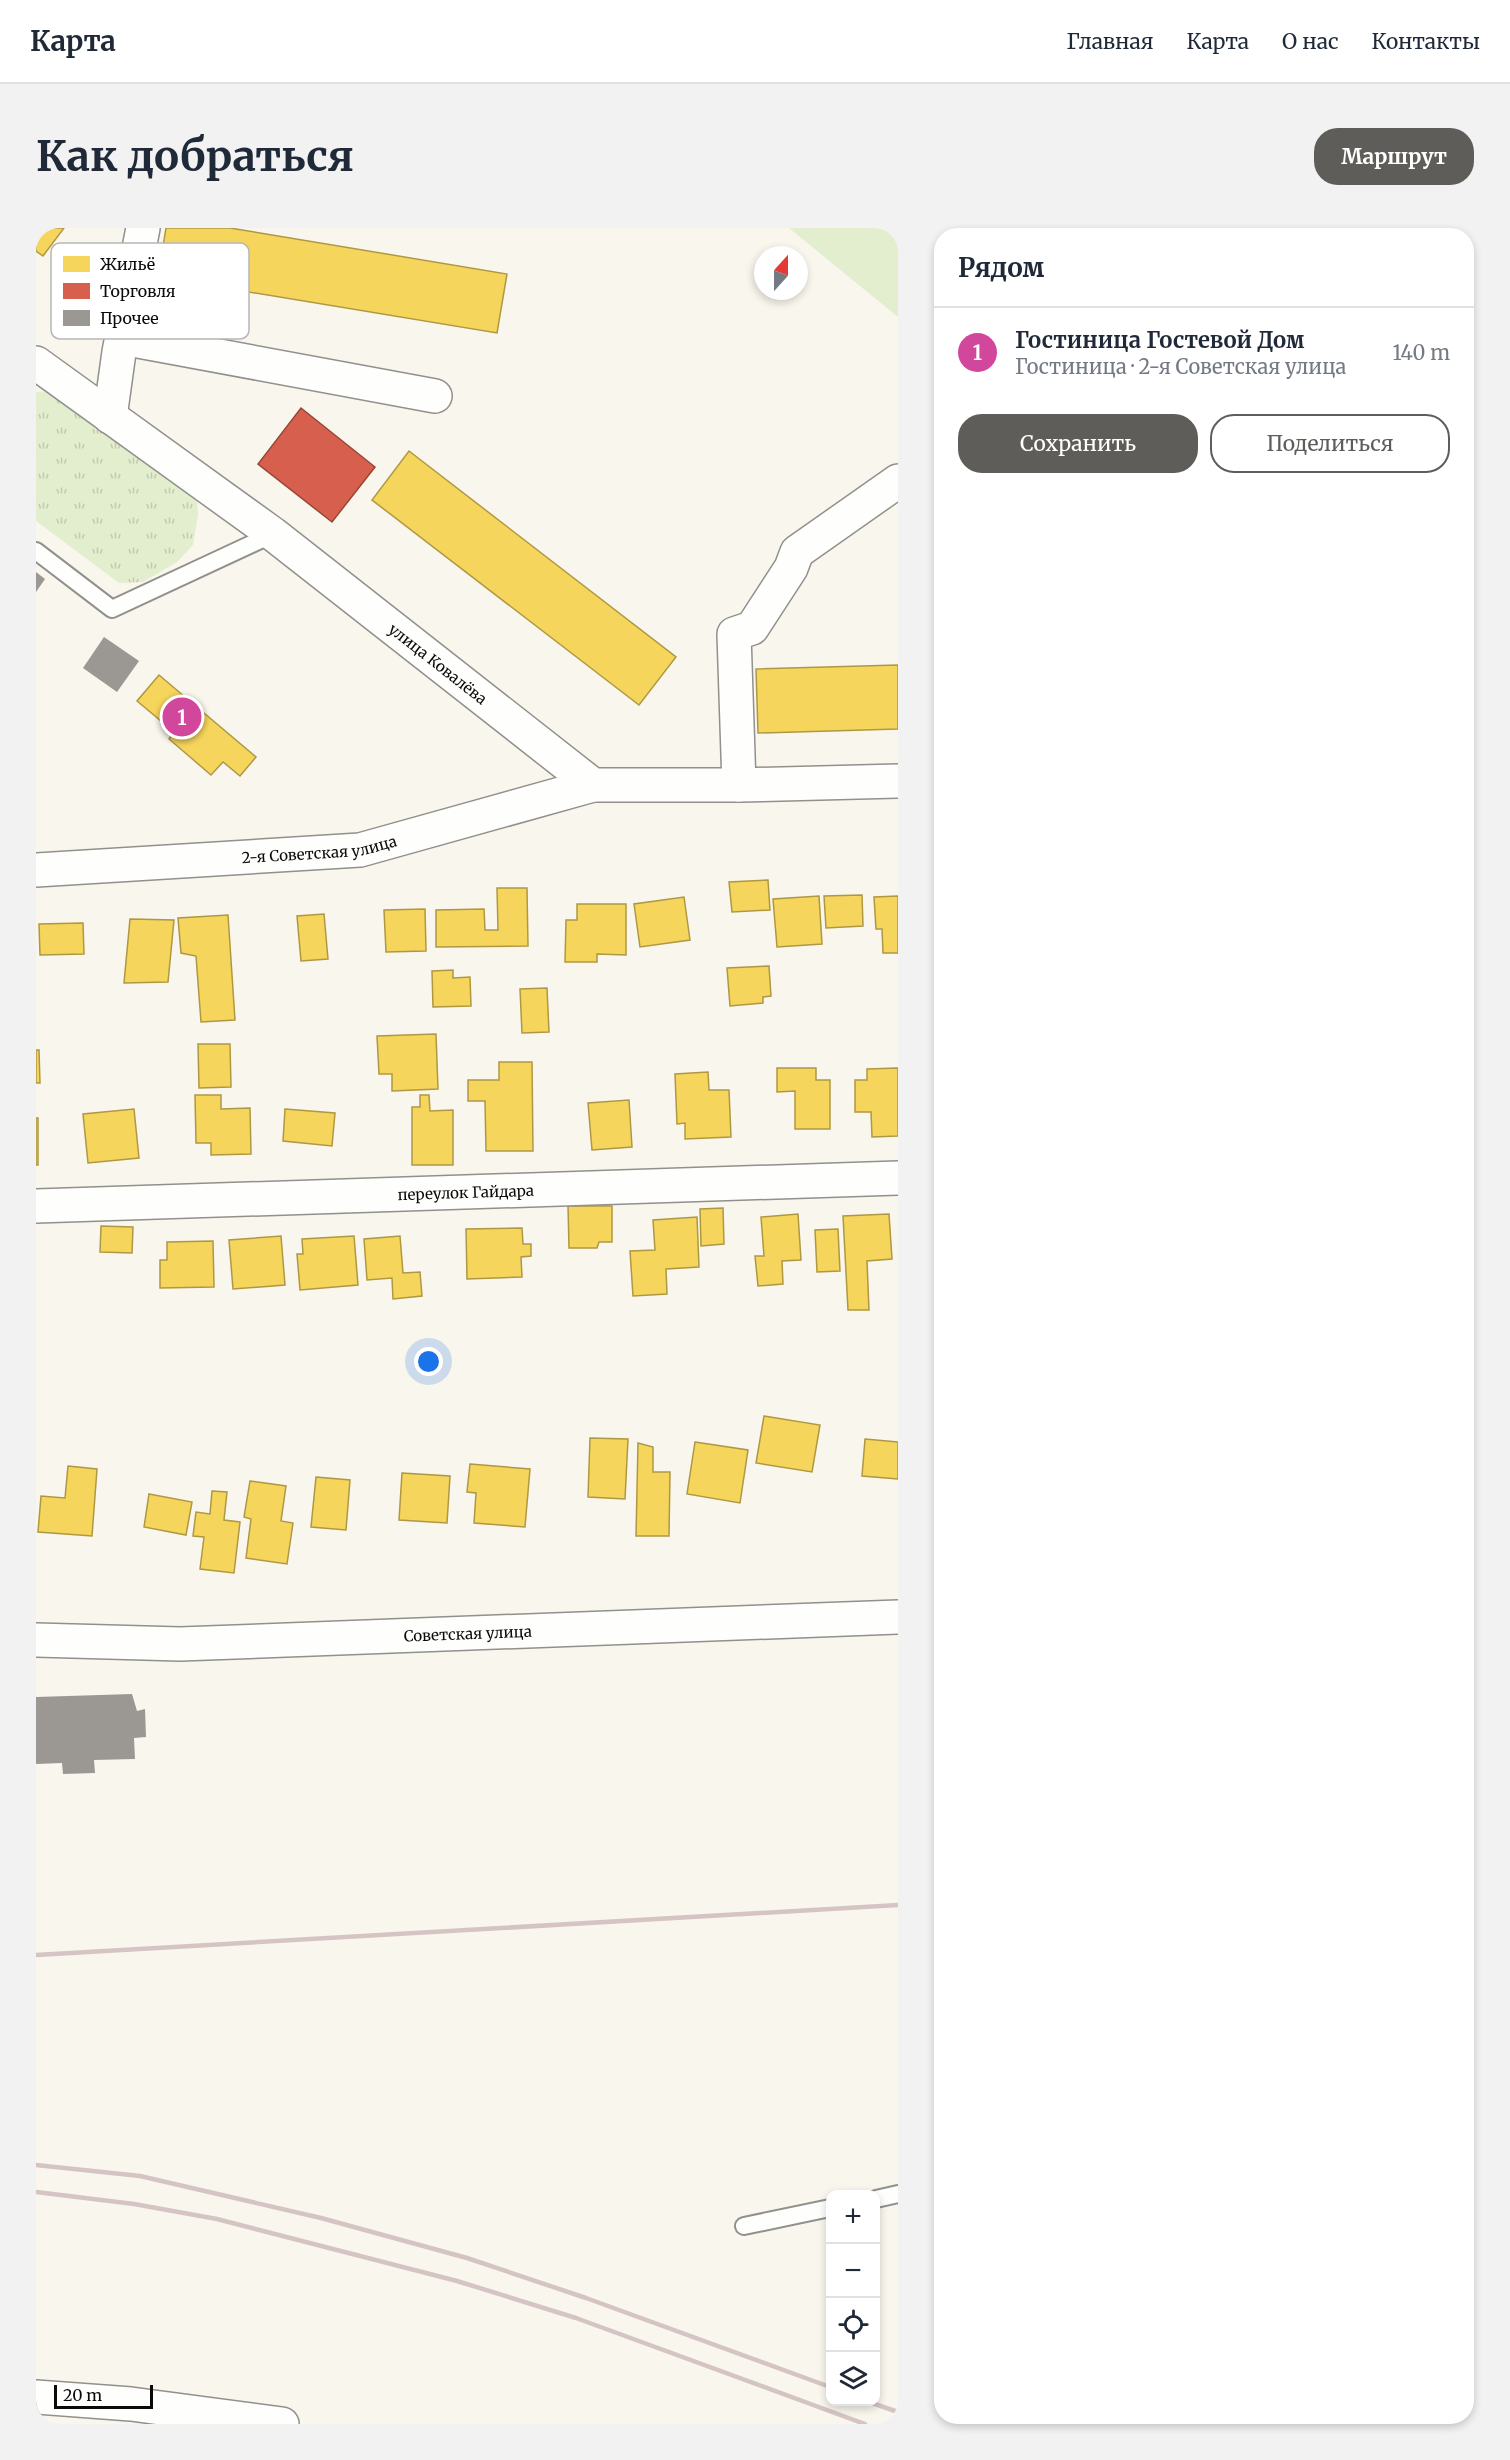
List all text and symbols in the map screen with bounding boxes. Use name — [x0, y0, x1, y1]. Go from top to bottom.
text: Карта — [30, 23, 116, 59]
text: Главная — [1067, 28, 1154, 55]
text: Карта — [1187, 28, 1249, 55]
text: О нас — [1282, 28, 1339, 55]
text: Контакты — [1372, 28, 1480, 55]
button: Маршрут — [1314, 128, 1474, 185]
text: Как добраться — [36, 130, 354, 182]
legend — [51, 243, 249, 339]
north arrow — [754, 246, 808, 300]
text: Рядом — [958, 251, 1044, 284]
text: Жильё — [100, 254, 155, 274]
text: Торговля — [100, 281, 176, 301]
text: Прочее — [100, 308, 159, 328]
text: Гостиница Гостевой Дом — [1015, 326, 1304, 354]
text: 1 — [973, 340, 982, 365]
text: 140 m — [1393, 340, 1450, 365]
text: Гостиница · 2-я Советская улица — [1015, 354, 1346, 379]
button: Сохранить — [958, 414, 1198, 473]
button: Поделиться — [1210, 414, 1450, 473]
street label: улица Ковалёва — [385, 619, 491, 708]
pin: 1 — [162, 694, 202, 740]
street label: 2-я Советская улица — [241, 831, 399, 867]
street label: переулок Гайдара — [397, 1180, 534, 1204]
your location — [414, 1347, 443, 1376]
street label: Советская улица — [403, 1621, 532, 1645]
map controls — [826, 2190, 880, 2406]
button: + — [826, 2190, 880, 2244]
button: − — [826, 2244, 880, 2298]
button: locate — [826, 2298, 880, 2352]
button: layers — [826, 2352, 880, 2406]
scale bar — [54, 2382, 153, 2410]
text: 20 m — [63, 2385, 102, 2405]

